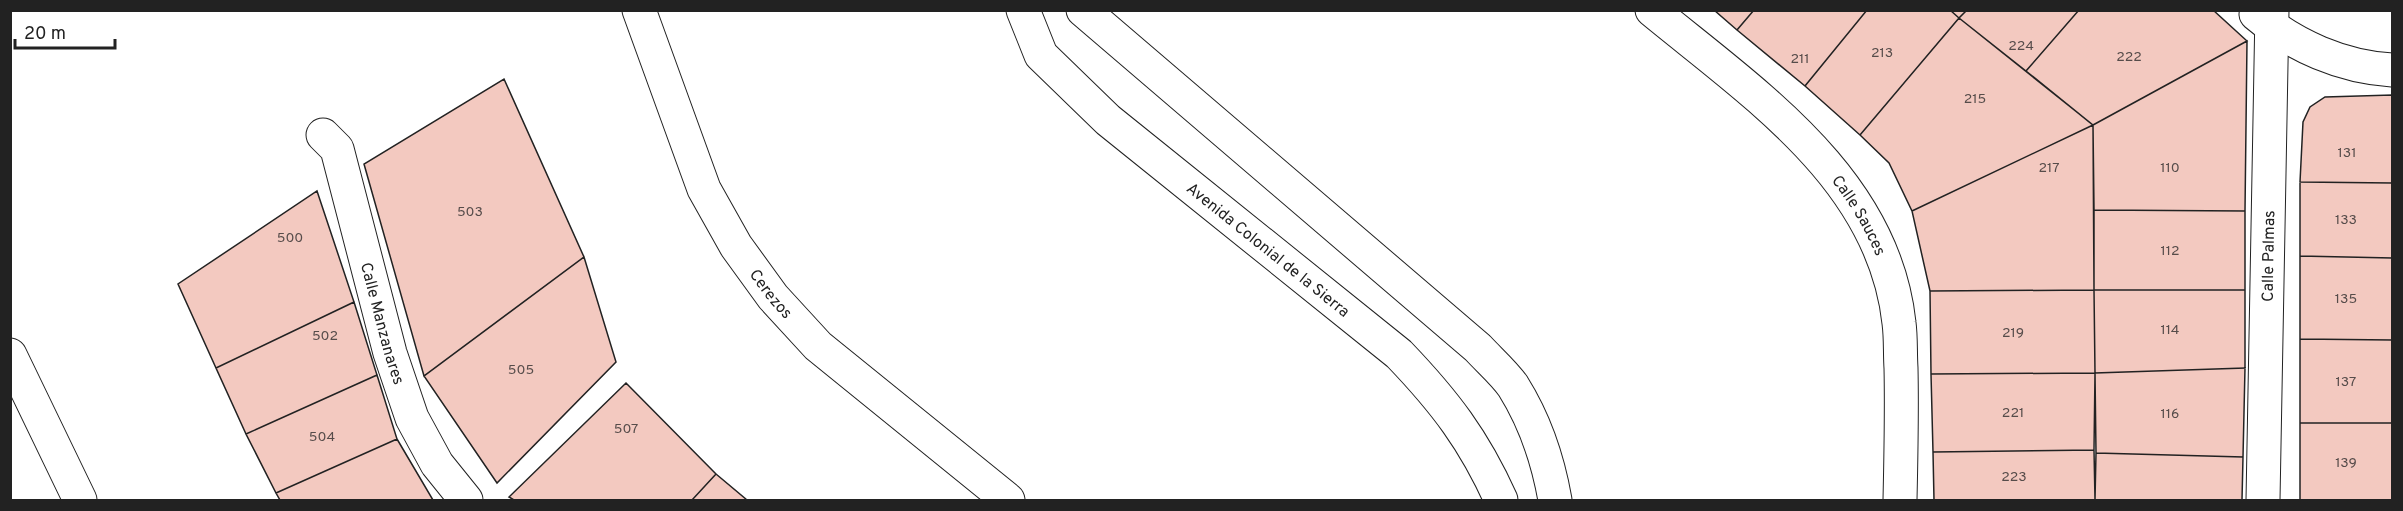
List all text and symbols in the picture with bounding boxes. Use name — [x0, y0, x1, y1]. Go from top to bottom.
scale bar — [15, 12, 116, 50]
text: 20 m — [24, 23, 66, 46]
house number: 224 — [2008, 38, 2034, 55]
house number: 213 — [1871, 45, 1893, 62]
house number: 222 — [2116, 49, 2142, 66]
house number: 211 — [1790, 51, 1810, 68]
house number: 215 — [1964, 91, 1986, 108]
house number: 131 — [2338, 145, 2356, 162]
house number: 217 — [2038, 160, 2060, 177]
house number: 110 — [2160, 160, 2180, 177]
street label: Calle Sauces — [1826, 172, 1889, 259]
street label: Avenida Colonial de la Sierra — [1182, 179, 1353, 322]
house number: 503 — [457, 204, 483, 221]
street label: Calle Palmas — [2259, 210, 2280, 302]
house number: 133 — [2335, 212, 2357, 229]
house number: 500 — [277, 230, 303, 247]
house number: 112 — [2160, 243, 2180, 260]
street label: Calle Manzanares — [355, 261, 408, 387]
street label: Cerezos — [744, 266, 796, 324]
house number: 135 — [2335, 291, 2357, 308]
house number: 114 — [2161, 322, 2179, 339]
house number: 219 — [2002, 325, 2024, 342]
house number: 502 — [312, 328, 338, 345]
house number: 505 — [508, 362, 534, 379]
house number: 137 — [2336, 374, 2356, 391]
house number: 221 — [2002, 405, 2024, 422]
house number: 116 — [2161, 406, 2179, 423]
house number: 507 — [614, 421, 638, 438]
house number: 504 — [309, 429, 335, 446]
house number: 139 — [2335, 455, 2357, 472]
house number: 223 — [2001, 469, 2027, 486]

